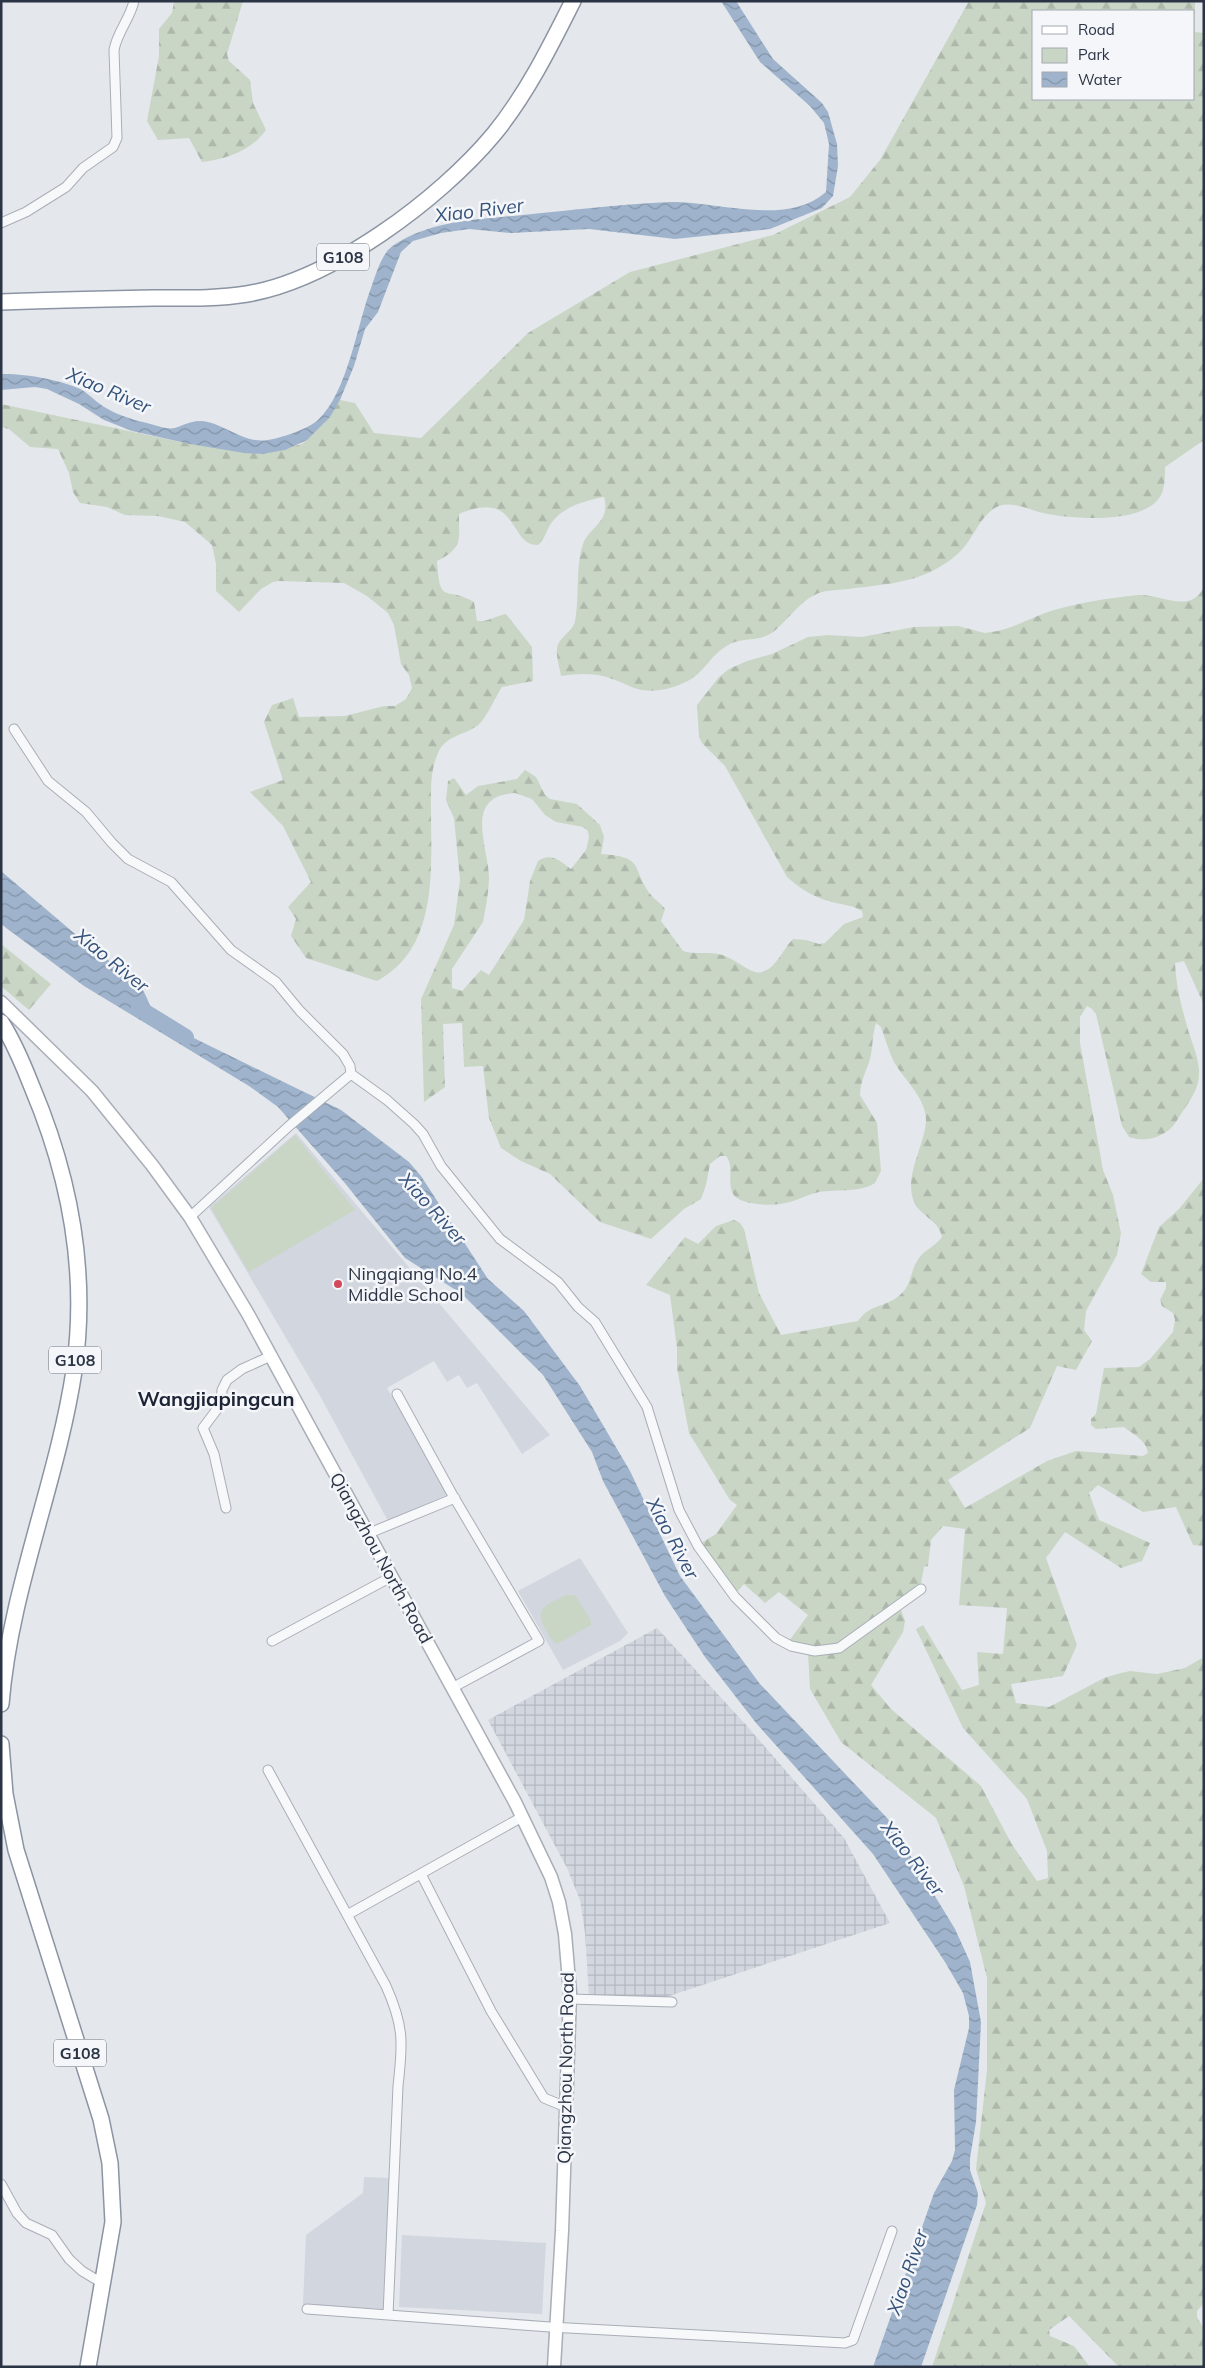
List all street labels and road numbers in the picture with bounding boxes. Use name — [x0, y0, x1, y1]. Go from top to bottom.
road number: G108 — [317, 243, 369, 270]
road number: G108 — [49, 1346, 101, 1374]
street label: Qiangzhou North Road — [325, 1468, 438, 1647]
street label: Qiangzhou North Road — [552, 1972, 579, 2164]
road number: G108 — [54, 2040, 106, 2066]

